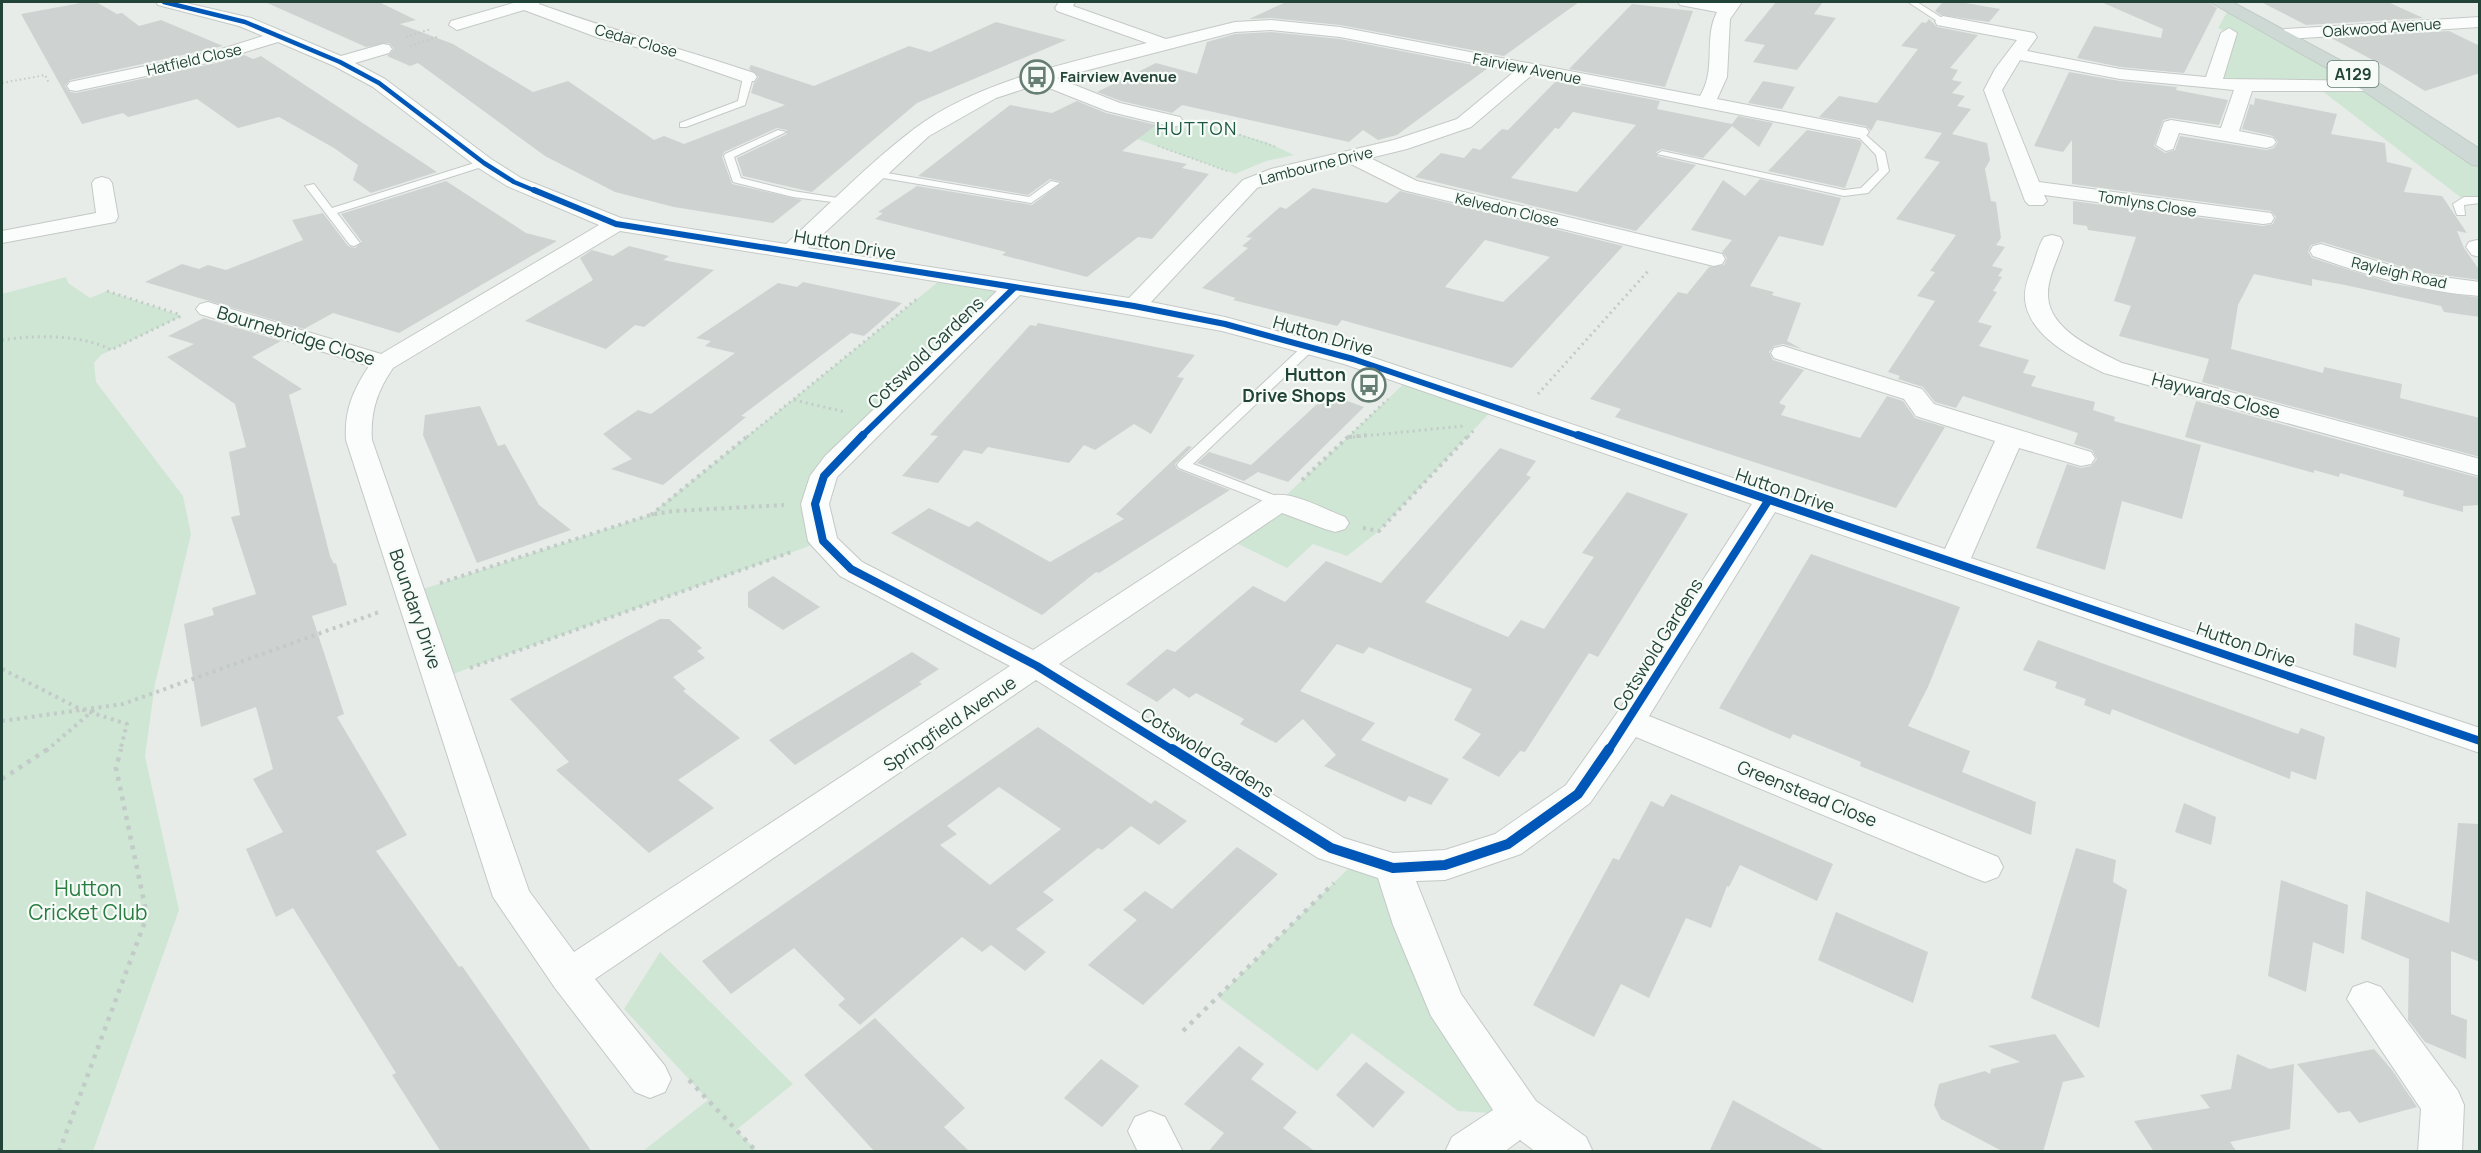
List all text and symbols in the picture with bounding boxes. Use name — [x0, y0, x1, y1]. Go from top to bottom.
street label: Oakwood Avenue — [2322, 13, 2442, 42]
street label: Cedar Close — [592, 19, 680, 62]
street label: Hatfield Close — [144, 38, 244, 81]
street label: Fairview Avenue — [1471, 48, 1583, 89]
bus stop icon: Fairview Avenue — [1019, 59, 1055, 95]
road number: A129 — [2328, 61, 2378, 87]
place label: Fairview Avenue — [1060, 66, 1177, 87]
district label: HUTTON — [1156, 116, 1238, 140]
street label: Lambourne Drive — [1257, 141, 1375, 190]
street label: Tomlyns Close — [2096, 185, 2198, 222]
street label: Kelvedon Close — [1453, 187, 1561, 232]
street label: Hutton Drive — [792, 223, 898, 265]
street label: Rayleigh Road — [2349, 251, 2449, 294]
street label: Cotswold Gardens — [862, 291, 988, 414]
street label: Bournebridge Close — [214, 300, 378, 371]
street label: Hutton Drive — [1270, 309, 1376, 361]
place label: Hutton Drive Shops — [1242, 362, 1346, 407]
street label: Haywards Close — [2149, 366, 2283, 424]
bus stop icon: Hutton Drive Shops — [1351, 367, 1387, 403]
street label: Hutton Drive — [1733, 462, 1838, 518]
street label: Boundary Drive — [384, 546, 448, 672]
street label: Cotswold Gardens — [1607, 573, 1708, 715]
street label: Hutton Drive — [2194, 616, 2299, 672]
street label: Springfield Avenue — [878, 670, 1021, 777]
street label: Cotswold Gardens — [1137, 702, 1279, 803]
street label: Greenstead Close — [1734, 754, 1881, 832]
park label: Hutton Cricket Club — [28, 874, 148, 926]

